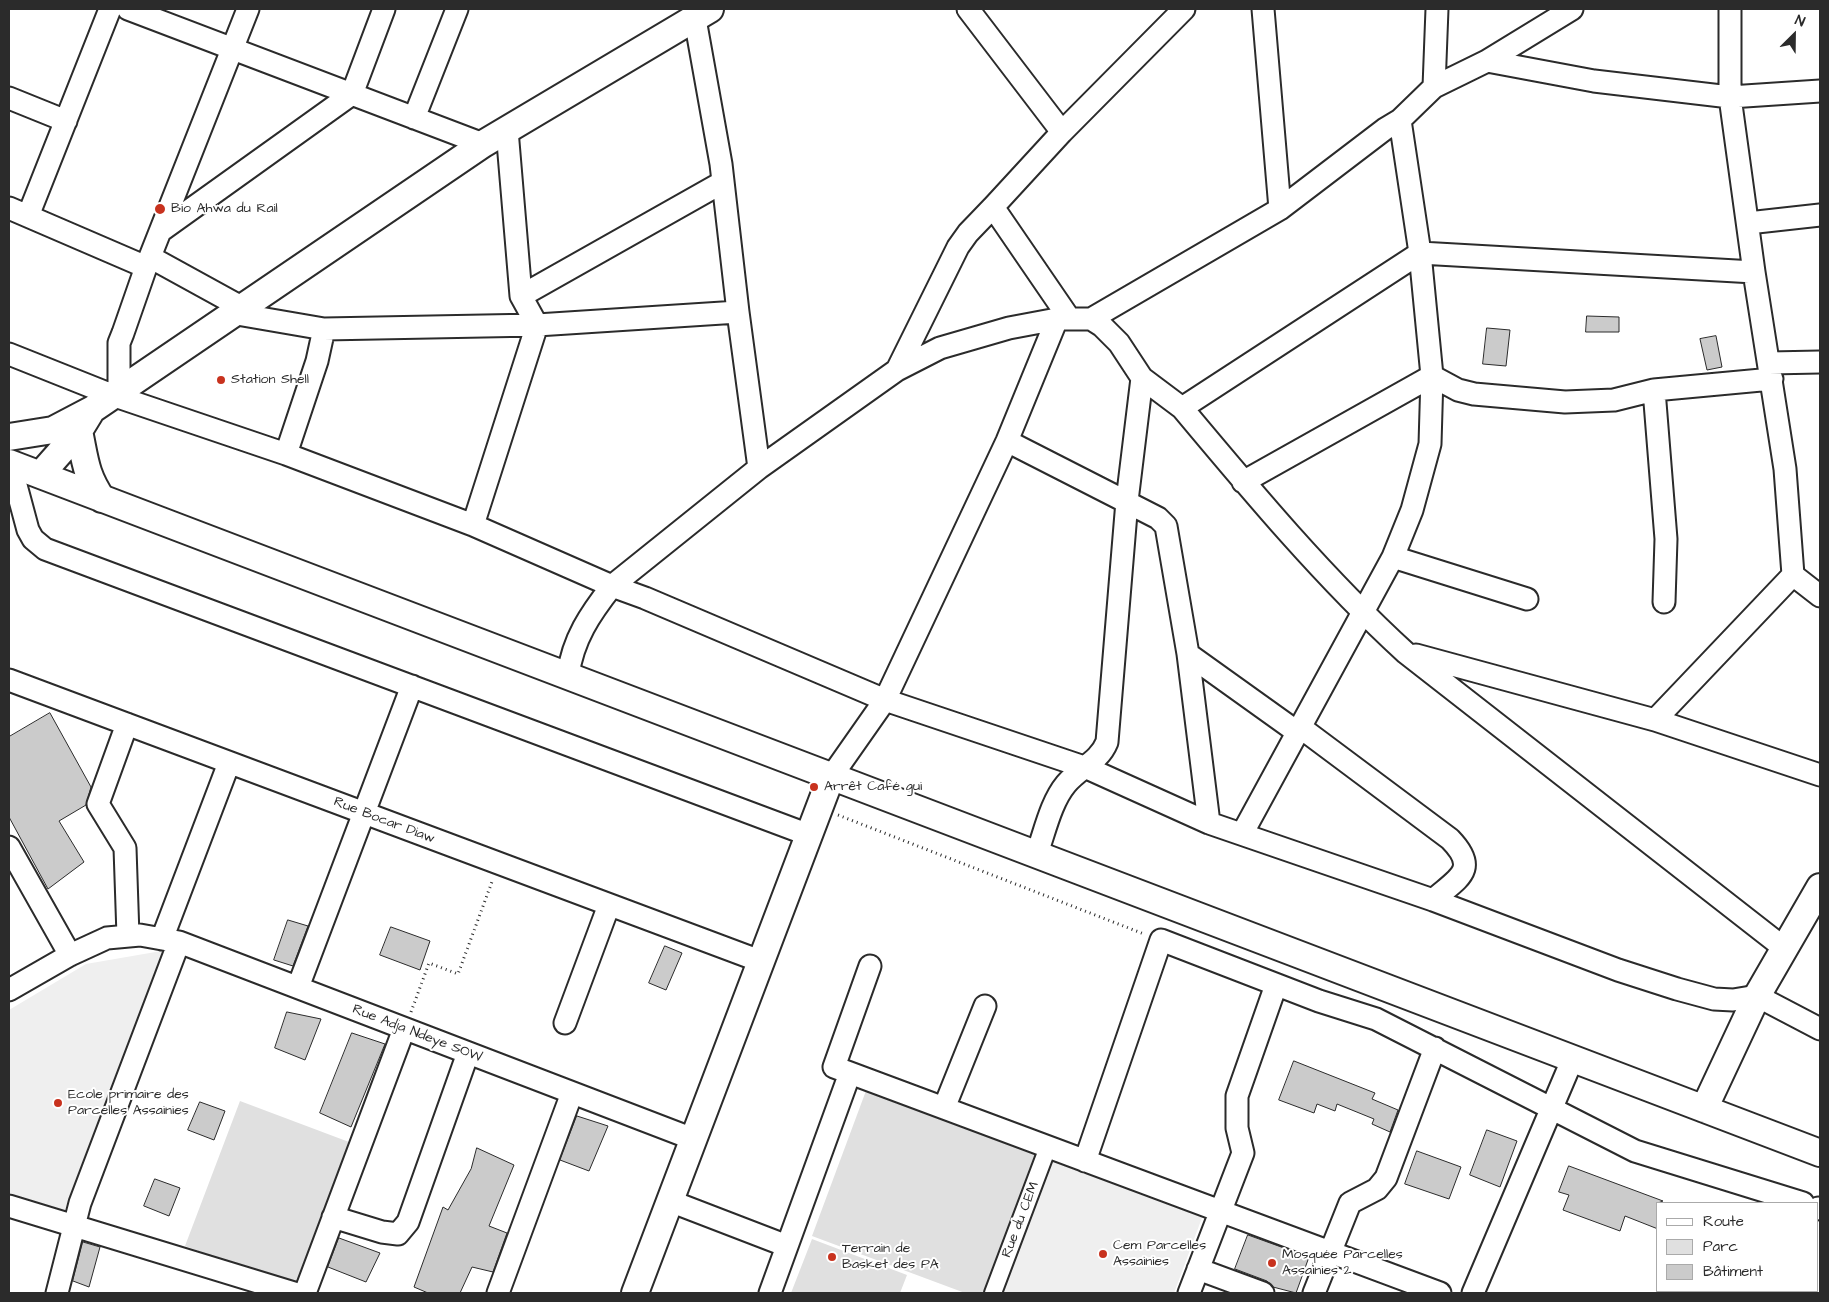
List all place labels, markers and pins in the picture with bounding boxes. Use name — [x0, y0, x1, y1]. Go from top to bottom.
place label: Bio Ahwa du Rail — [171, 201, 278, 217]
marker: Bio Ahwa du Rail — [153, 202, 167, 216]
place label: Station Shell — [231, 372, 309, 388]
marker: Station Shell — [215, 374, 227, 386]
place label: Arrêt Café gui — [824, 779, 922, 795]
marker: Arrêt Café gui — [808, 781, 820, 793]
place label: Ecole primaire des Parcelles Assainies — [68, 1087, 189, 1120]
marker: Ecole primaire des Parcelles Assainies — [52, 1097, 64, 1109]
place label: Cem Parcelles Assainies — [1113, 1238, 1206, 1270]
place label: Terrain de Basket des PA — [842, 1241, 939, 1274]
place label: Mosquée Parcelles Assainies 2 — [1282, 1247, 1403, 1280]
marker: Cem Parcelles Assainies — [1097, 1248, 1109, 1260]
marker: Terrain de Basket des PA — [826, 1251, 838, 1263]
marker: Mosquée Parcelles Assainies 2 — [1266, 1257, 1278, 1269]

